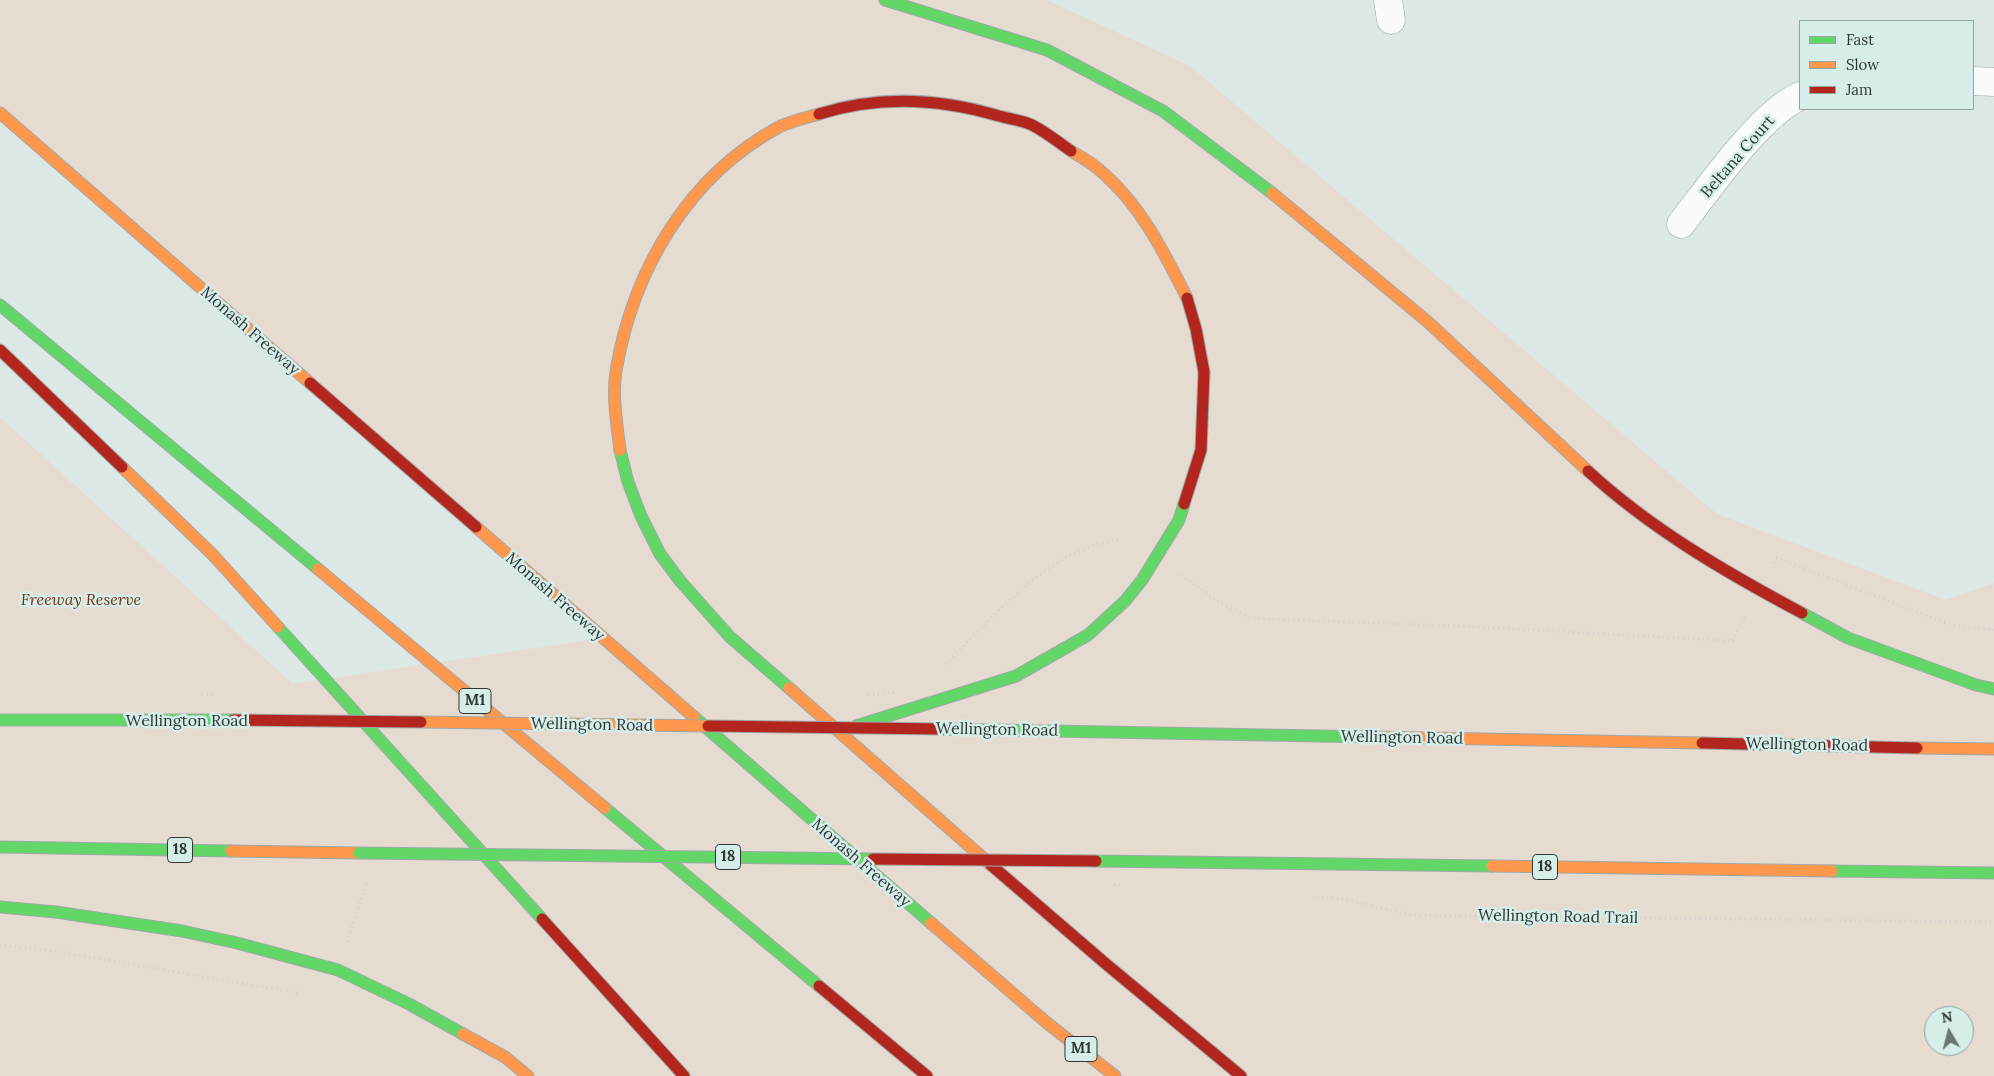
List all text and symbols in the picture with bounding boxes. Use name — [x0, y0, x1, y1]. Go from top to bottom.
legend — [1799, 20, 1974, 110]
text: Fast — [1846, 30, 1874, 49]
text: Slow — [1846, 55, 1879, 74]
text: Jam — [1846, 80, 1873, 99]
street label: Beltana Court — [1697, 112, 1779, 202]
street label: Monash Freeway — [197, 283, 303, 379]
street label: Monash Freeway — [502, 549, 608, 645]
park label: Freeway Reserve — [21, 590, 141, 610]
road number: M1 — [459, 688, 491, 714]
street label: Wellington Road — [126, 711, 248, 731]
street label: Wellington Road — [531, 714, 653, 736]
street label: Wellington Road — [936, 719, 1058, 741]
street label: Wellington Road — [1341, 727, 1463, 749]
street label: Wellington Road — [1746, 734, 1868, 756]
street label: Monash Freeway — [808, 815, 914, 911]
road number: 18 — [168, 838, 192, 862]
road number: 18 — [716, 844, 740, 870]
road number: 18 — [1532, 854, 1558, 880]
street label: Wellington Road Trail — [1478, 906, 1638, 928]
north arrow — [1924, 1006, 1974, 1056]
text: N — [1940, 1007, 1954, 1027]
road number: M1 — [1065, 1036, 1097, 1062]

